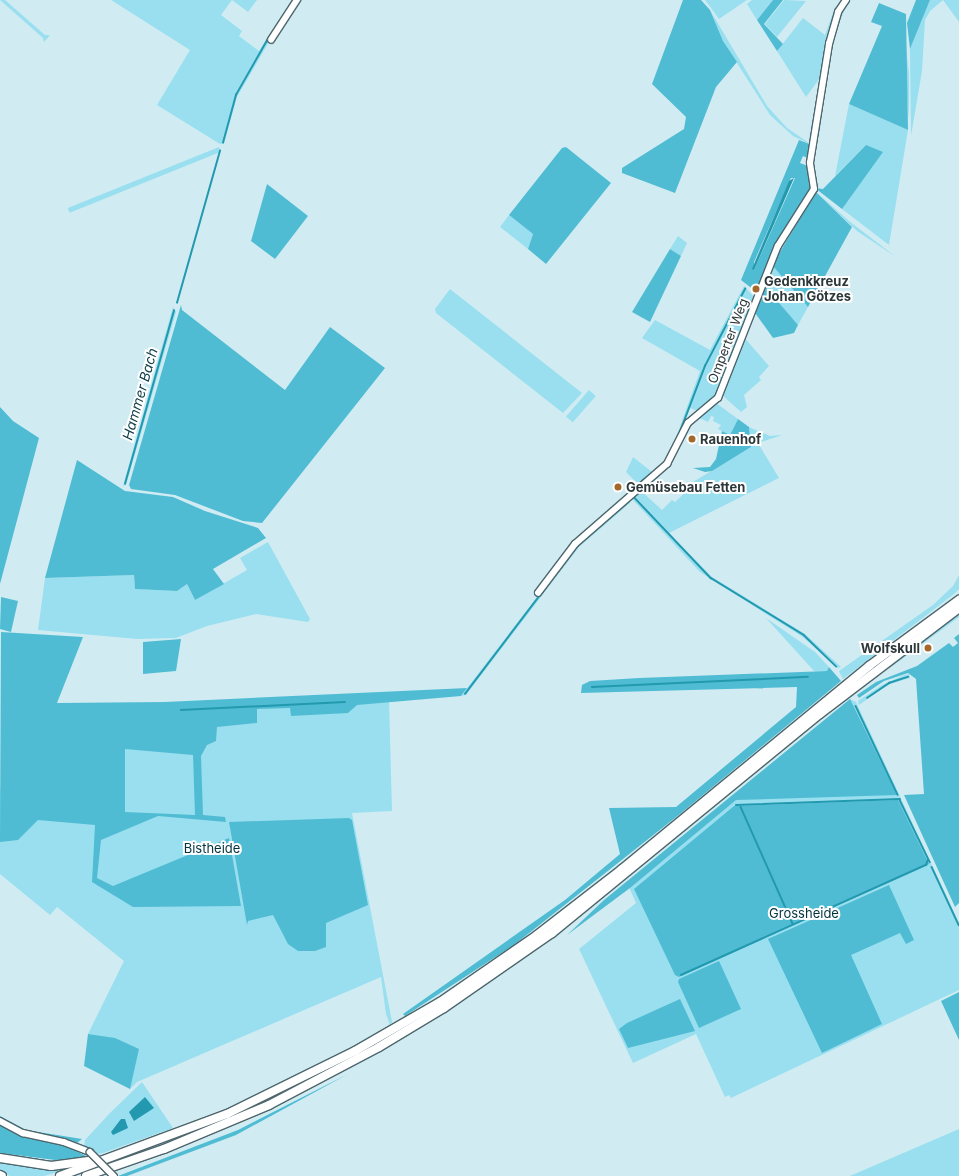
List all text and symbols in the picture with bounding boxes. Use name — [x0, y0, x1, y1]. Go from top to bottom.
place label: Gedenkkreuz Johan Götzes — [764, 274, 851, 305]
marker: Gedenkkreuz Johan Götzes — [751, 284, 761, 294]
street label: Omperter Weg — [705, 296, 751, 386]
water label: Hammer Bach — [119, 346, 161, 442]
place label: Rauenhof — [700, 431, 761, 447]
marker: Rauenhof — [687, 434, 697, 444]
place label: Gemüsebau Fetten — [626, 479, 745, 495]
marker: Gemüsebau Fetten — [613, 482, 623, 492]
place label: Wolfskull — [861, 640, 920, 656]
marker: Wolfskull — [923, 643, 933, 653]
park label: Bistheide — [184, 840, 240, 856]
park label: Grossheide — [769, 905, 839, 921]

